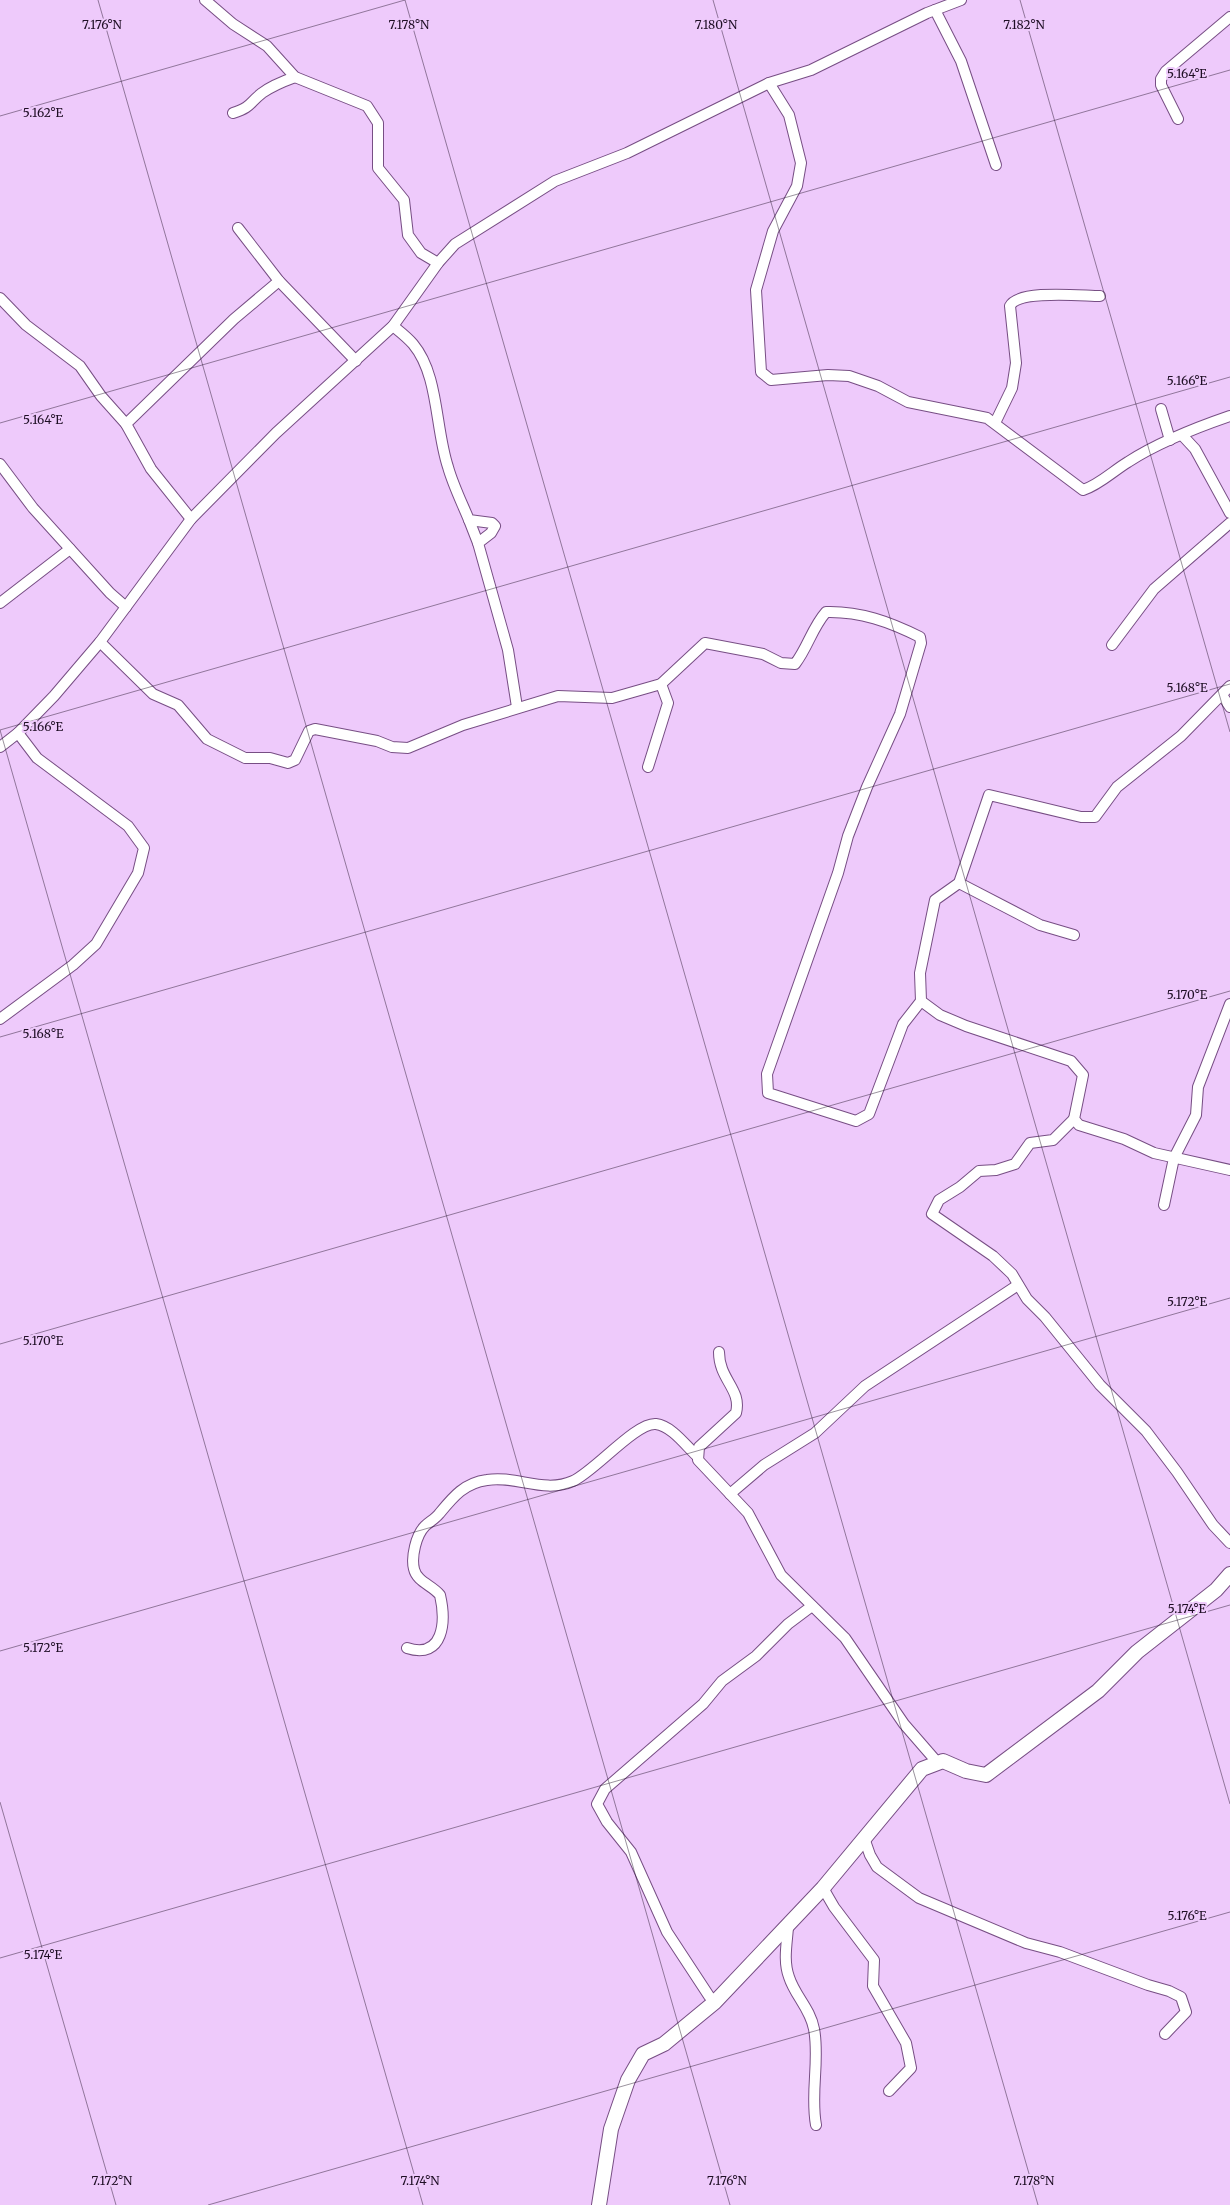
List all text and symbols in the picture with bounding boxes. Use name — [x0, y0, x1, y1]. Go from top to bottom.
text: 7.176°N — [82, 17, 123, 32]
text: 7.178°N — [389, 17, 430, 32]
text: 7.180°N — [695, 17, 738, 32]
text: 7.182°N — [1003, 17, 1045, 32]
text: 5.164°E — [1167, 66, 1207, 81]
text: 5.162°E — [23, 105, 64, 120]
text: 5.166°E — [1167, 373, 1208, 388]
text: 5.164°E — [23, 412, 63, 427]
text: 5.168°E — [1167, 680, 1208, 695]
text: 5.166°E — [23, 719, 64, 734]
text: 5.170°E — [1167, 987, 1208, 1002]
text: 5.168°E — [23, 1026, 64, 1041]
text: 5.172°E — [1167, 1294, 1207, 1309]
text: 5.170°E — [23, 1333, 64, 1348]
text: 5.174°E — [1168, 1601, 1207, 1616]
text: 5.172°E — [23, 1640, 63, 1655]
text: 5.176°E — [1167, 1908, 1207, 1923]
text: 5.174°E — [24, 1947, 63, 1962]
text: 7.172°N — [92, 2173, 133, 2188]
text: 7.174°N — [400, 2173, 440, 2188]
text: 7.176°N — [707, 2173, 748, 2188]
text: 7.178°N — [1014, 2173, 1055, 2188]

